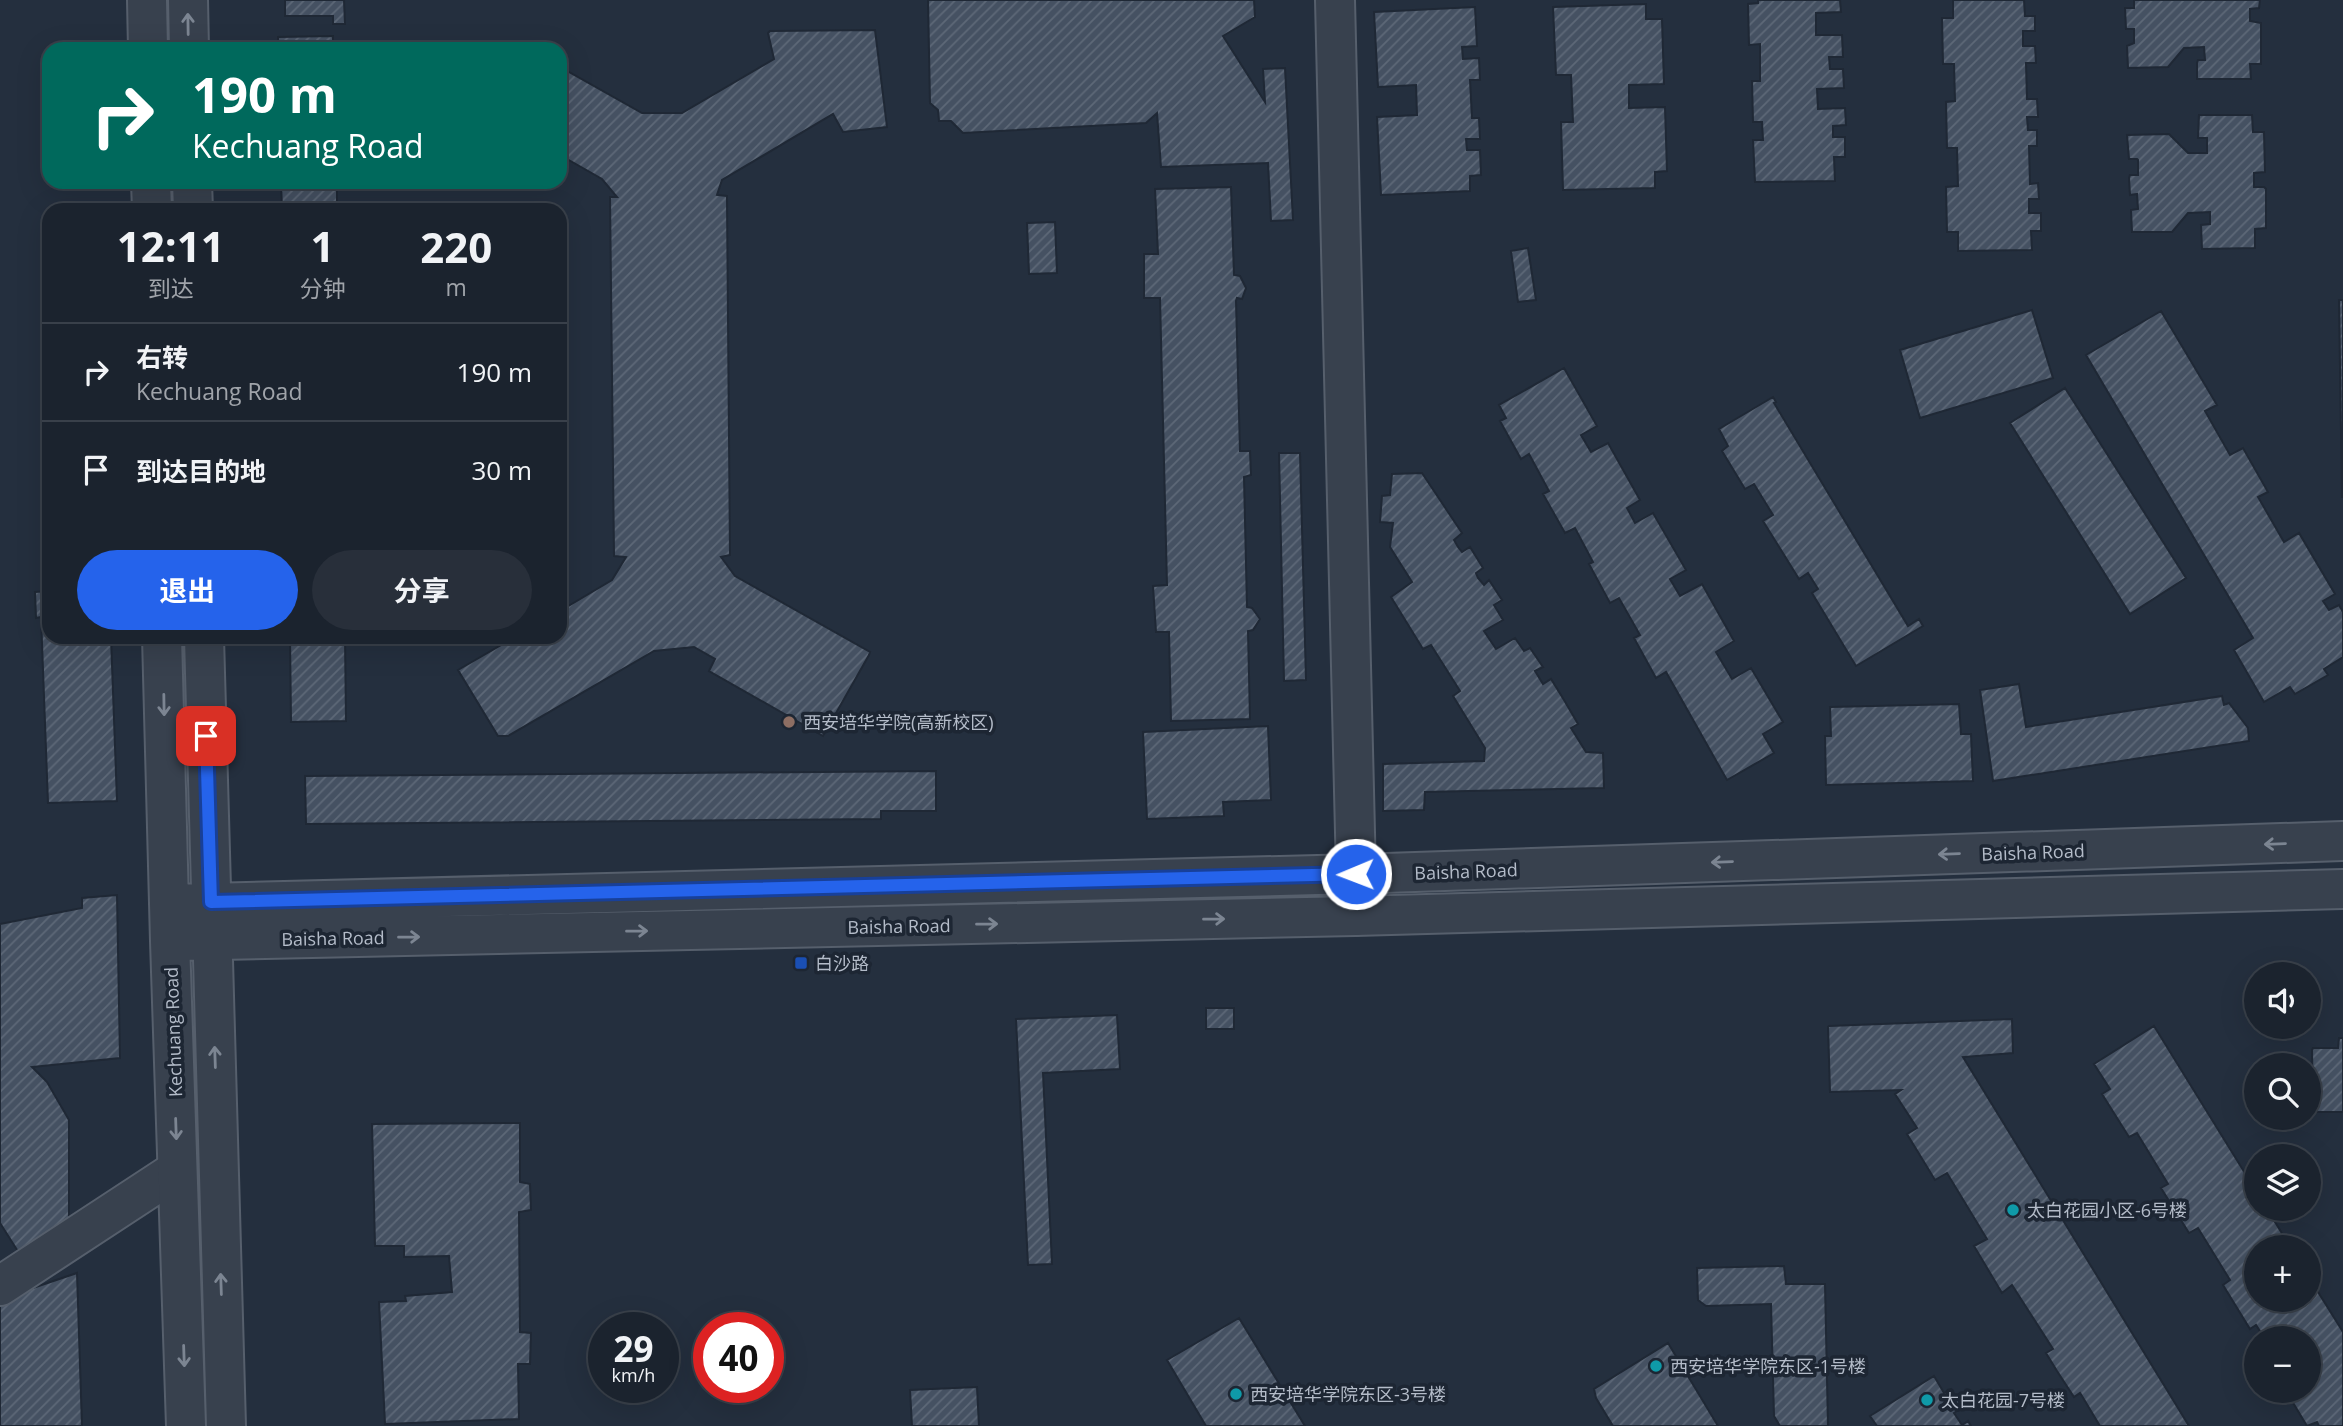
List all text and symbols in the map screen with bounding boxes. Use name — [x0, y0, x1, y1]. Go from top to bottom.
one-way arrow — [182, 13, 195, 36]
text: 190 m — [192, 61, 337, 127]
icon: right — [77, 70, 168, 161]
text: Kechuang Road — [192, 124, 424, 167]
text: 12:11 — [117, 217, 225, 274]
text: 1 — [310, 217, 334, 274]
text: 220 — [420, 218, 492, 275]
text: m — [446, 271, 467, 303]
text: 到达 — [148, 272, 194, 304]
text: 分钟 — [299, 272, 345, 304]
text: 右转 — [136, 339, 188, 375]
icon: right — [77, 353, 115, 391]
text: 190 m — [457, 354, 532, 390]
text: Kechuang Road — [136, 375, 302, 407]
icon: arrive — [77, 451, 115, 489]
text: 30 m — [471, 452, 532, 488]
text: 到达目的地 — [136, 453, 266, 489]
button: 退出 — [77, 550, 298, 630]
button: 分享 — [312, 550, 532, 630]
one-way arrow — [157, 693, 171, 716]
pin — [176, 706, 236, 766]
place label: 西安培华学院(高新校区) — [803, 710, 994, 734]
marker: 西安培华学院(高新校区) — [781, 714, 797, 730]
icon: arrive — [187, 717, 225, 755]
position arrow — [1319, 837, 1393, 911]
one-way arrow — [2264, 837, 2287, 850]
street label: Baisha Road — [1981, 838, 2085, 866]
one-way arrow — [1938, 848, 1961, 861]
one-way arrow — [1711, 855, 1734, 869]
street label: Baisha Road — [1414, 857, 1518, 885]
one-way arrow — [1202, 912, 1225, 926]
street label: Baisha Road — [847, 913, 951, 939]
one-way arrow — [975, 917, 998, 930]
street label: Baisha Road — [281, 925, 385, 951]
one-way arrow — [625, 925, 648, 938]
one-way arrow — [397, 930, 420, 943]
place label: 白沙路 — [815, 951, 869, 975]
marker: 白沙路 — [793, 955, 809, 971]
map controls — [2244, 962, 2321, 1403]
button: sound — [2244, 962, 2321, 1039]
street label: Kechuang Road — [159, 966, 187, 1098]
one-way arrow — [208, 1046, 221, 1069]
button: search — [2244, 1053, 2321, 1130]
one-way arrow — [169, 1117, 182, 1140]
button: layers — [2244, 1144, 2321, 1221]
place label: 太白花园小区-6号楼 — [2027, 1198, 2187, 1222]
marker: 太白花园小区-6号楼 — [2005, 1202, 2021, 1218]
button: + — [2244, 1235, 2321, 1312]
one-way arrow — [215, 1273, 228, 1296]
speed limit sign: 40 — [693, 1312, 784, 1403]
text: 29 — [613, 1325, 654, 1372]
button: − — [2244, 1326, 2321, 1403]
one-way arrow — [177, 1344, 190, 1367]
place label: 西安培华学院东区-1号楼 — [1670, 1354, 1866, 1378]
marker: 西安培华学院东区-1号楼 — [1648, 1358, 1664, 1374]
text: km/h — [612, 1363, 655, 1387]
place label: 西安培华学院东区-3号楼 — [1250, 1382, 1446, 1406]
marker: 西安培华学院东区-3号楼 — [1228, 1386, 1244, 1402]
place label: 太白花园-7号楼 — [1941, 1388, 2065, 1412]
marker: 太白花园-7号楼 — [1919, 1392, 1935, 1408]

